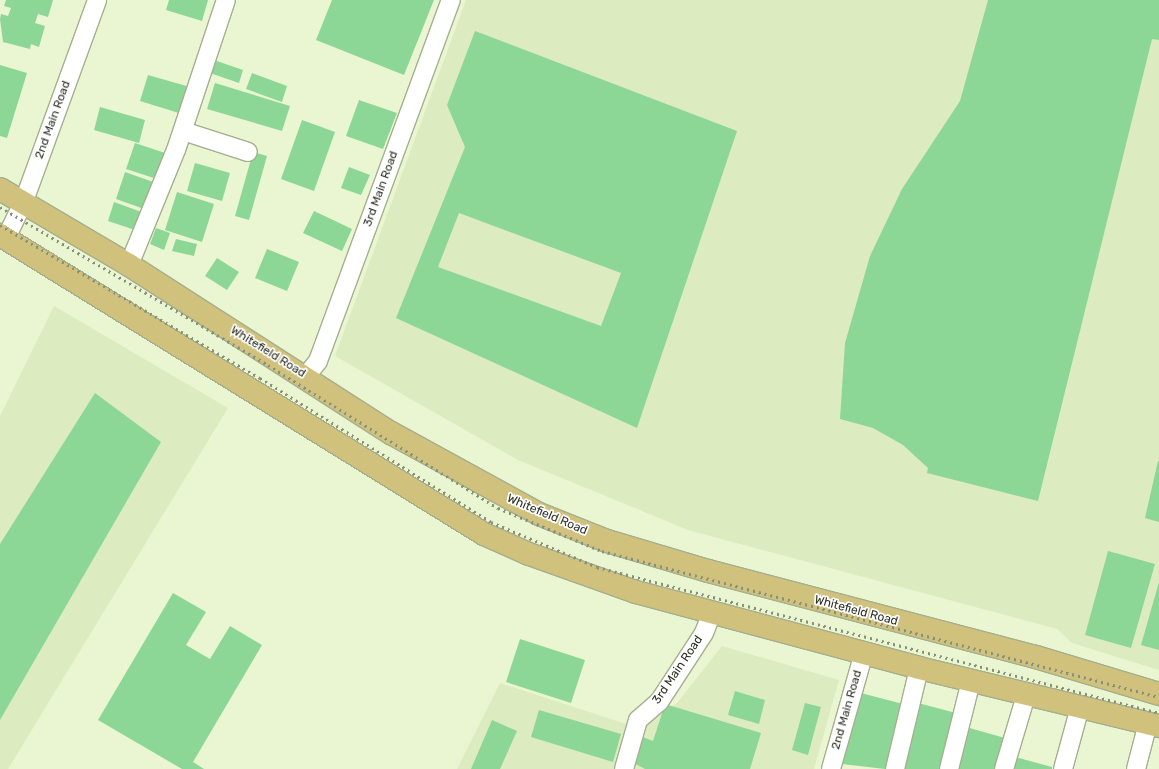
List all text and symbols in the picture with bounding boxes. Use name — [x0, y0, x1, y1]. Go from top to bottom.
street label: 2nd Main Road — [32, 79, 74, 161]
street label: 3rd Main Road — [361, 149, 401, 229]
street label: Whitefield Road — [228, 323, 308, 381]
street label: Whitefield Road — [505, 492, 589, 538]
street label: Whitefield Road — [813, 593, 899, 629]
street label: 3rd Main Road — [650, 633, 706, 707]
street label: 2nd Main Road — [829, 669, 865, 751]

